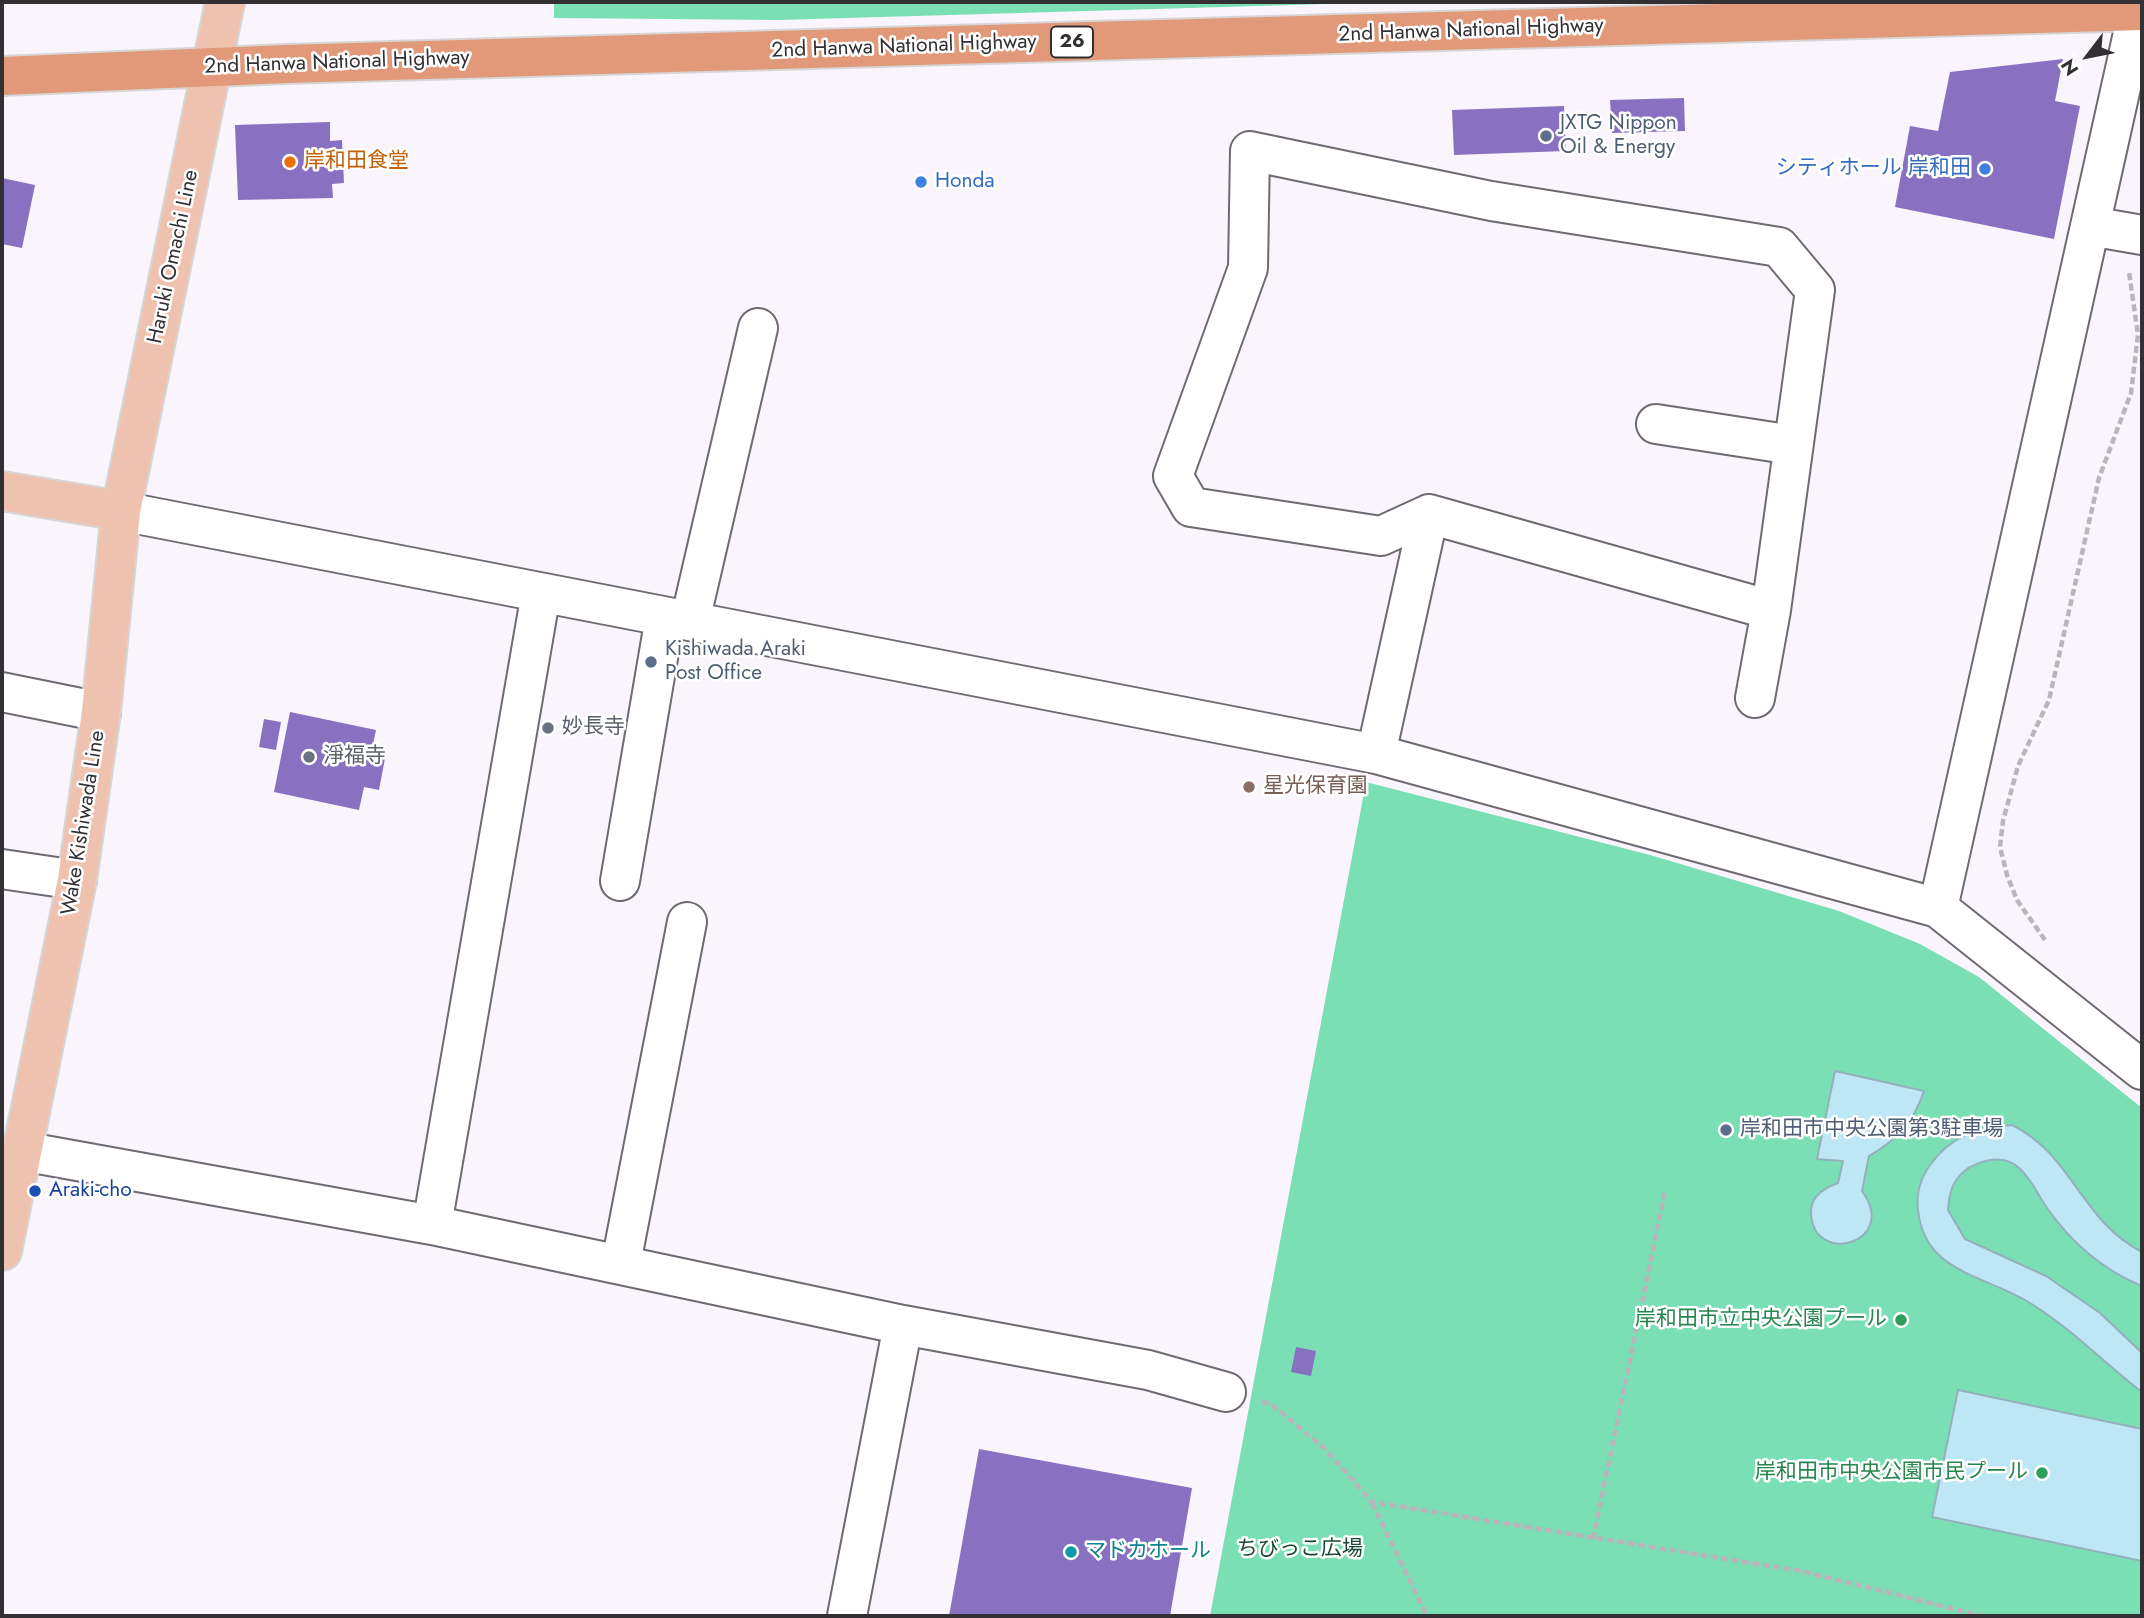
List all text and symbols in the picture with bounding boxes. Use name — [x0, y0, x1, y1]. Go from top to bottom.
street label: 2nd Hanwa National Highway — [1338, 14, 1604, 48]
north arrow — [2053, 21, 2123, 91]
road number: 26 — [1051, 26, 1093, 58]
street label: 2nd Hanwa National Highway — [771, 30, 1037, 64]
street label: 2nd Hanwa National Highway — [204, 46, 470, 80]
text: N — [2054, 54, 2085, 81]
place label: JXTG Nippon Oil & Energy — [1560, 111, 1677, 161]
marker: JXTG Nippon Oil & Energy — [1538, 128, 1554, 144]
place label: 岸和田食堂 — [304, 149, 409, 175]
marker: 岸和田食堂 — [282, 154, 298, 170]
place label: シティホール 岸和田 — [1776, 156, 1971, 182]
marker: シティホール 岸和田 — [1977, 161, 1993, 177]
street label: Haruki Omachi Line — [143, 168, 205, 346]
place label: Honda — [935, 169, 995, 195]
marker: Honda — [913, 174, 929, 190]
place label: Kishiwada Araki Post Office — [665, 637, 806, 687]
marker: Kishiwada Araki Post Office — [643, 654, 659, 670]
place label: 妙長寺 — [562, 715, 625, 741]
marker: 妙長寺 — [540, 720, 556, 736]
street label: Wake Kishiwada Line — [57, 729, 111, 917]
place label: 淨福寺 — [323, 744, 386, 770]
marker: 淨福寺 — [301, 749, 317, 765]
place label: 星光保育園 — [1263, 774, 1368, 800]
marker: 星光保育園 — [1241, 779, 1257, 795]
place label: 岸和田市中央公園第3駐車場 — [1740, 1117, 2003, 1143]
marker: 岸和田市中央公園第3駐車場 — [1718, 1122, 1734, 1138]
place label: Araki-cho — [49, 1178, 132, 1204]
marker: Araki-cho — [27, 1183, 43, 1199]
place label: 岸和田市立中央公園プール — [1635, 1307, 1887, 1333]
marker: 岸和田市立中央公園プール — [1893, 1312, 1909, 1328]
place label: 岸和田市中央公園市民プール — [1755, 1460, 2028, 1486]
marker: 岸和田市中央公園市民プール — [2034, 1465, 2050, 1481]
park label: ちびっこ広場 — [1237, 1537, 1363, 1563]
place label: マドカホール — [1085, 1539, 1211, 1565]
marker: マドカホール — [1063, 1544, 1079, 1560]

